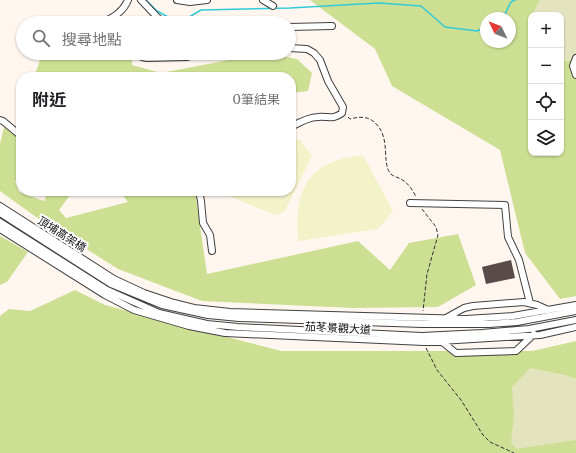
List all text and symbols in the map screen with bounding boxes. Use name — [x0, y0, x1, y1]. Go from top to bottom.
north arrow — [480, 12, 516, 48]
map controls — [528, 12, 564, 156]
button: + — [528, 12, 564, 48]
search box — [16, 16, 296, 60]
icon: search — [30, 27, 52, 49]
text: 搜尋地點 — [62, 30, 122, 49]
button: − — [528, 48, 564, 84]
button: locate — [528, 84, 564, 120]
text: 附近 — [32, 89, 66, 111]
text: 0筆結果 — [233, 91, 280, 108]
button: layers — [528, 120, 564, 156]
street label: 頂埔高架橋 — [35, 213, 89, 255]
street label: 茄苳景觀大道 — [305, 319, 371, 337]

